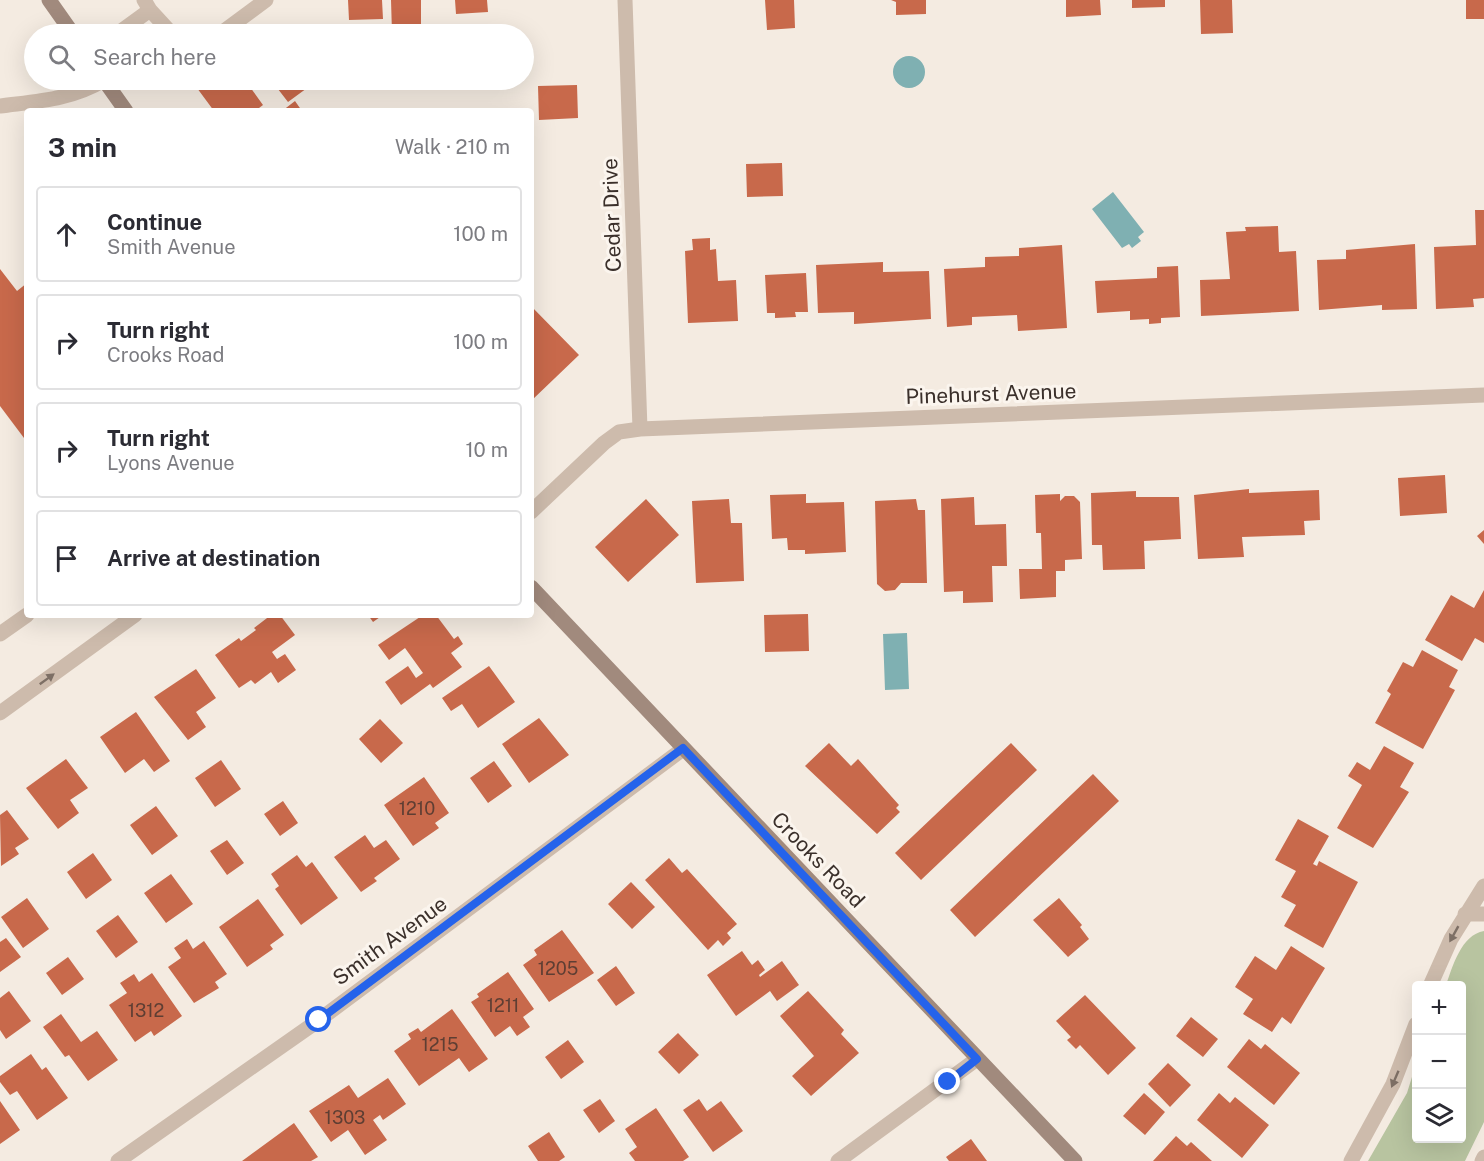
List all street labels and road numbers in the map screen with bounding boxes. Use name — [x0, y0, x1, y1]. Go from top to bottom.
street label: Cedar Drive — [597, 158, 626, 272]
street label: Pinehurst Avenue — [905, 378, 1077, 409]
street label: Crooks Road — [767, 807, 870, 913]
street label: Smith Avenue — [328, 891, 452, 990]

